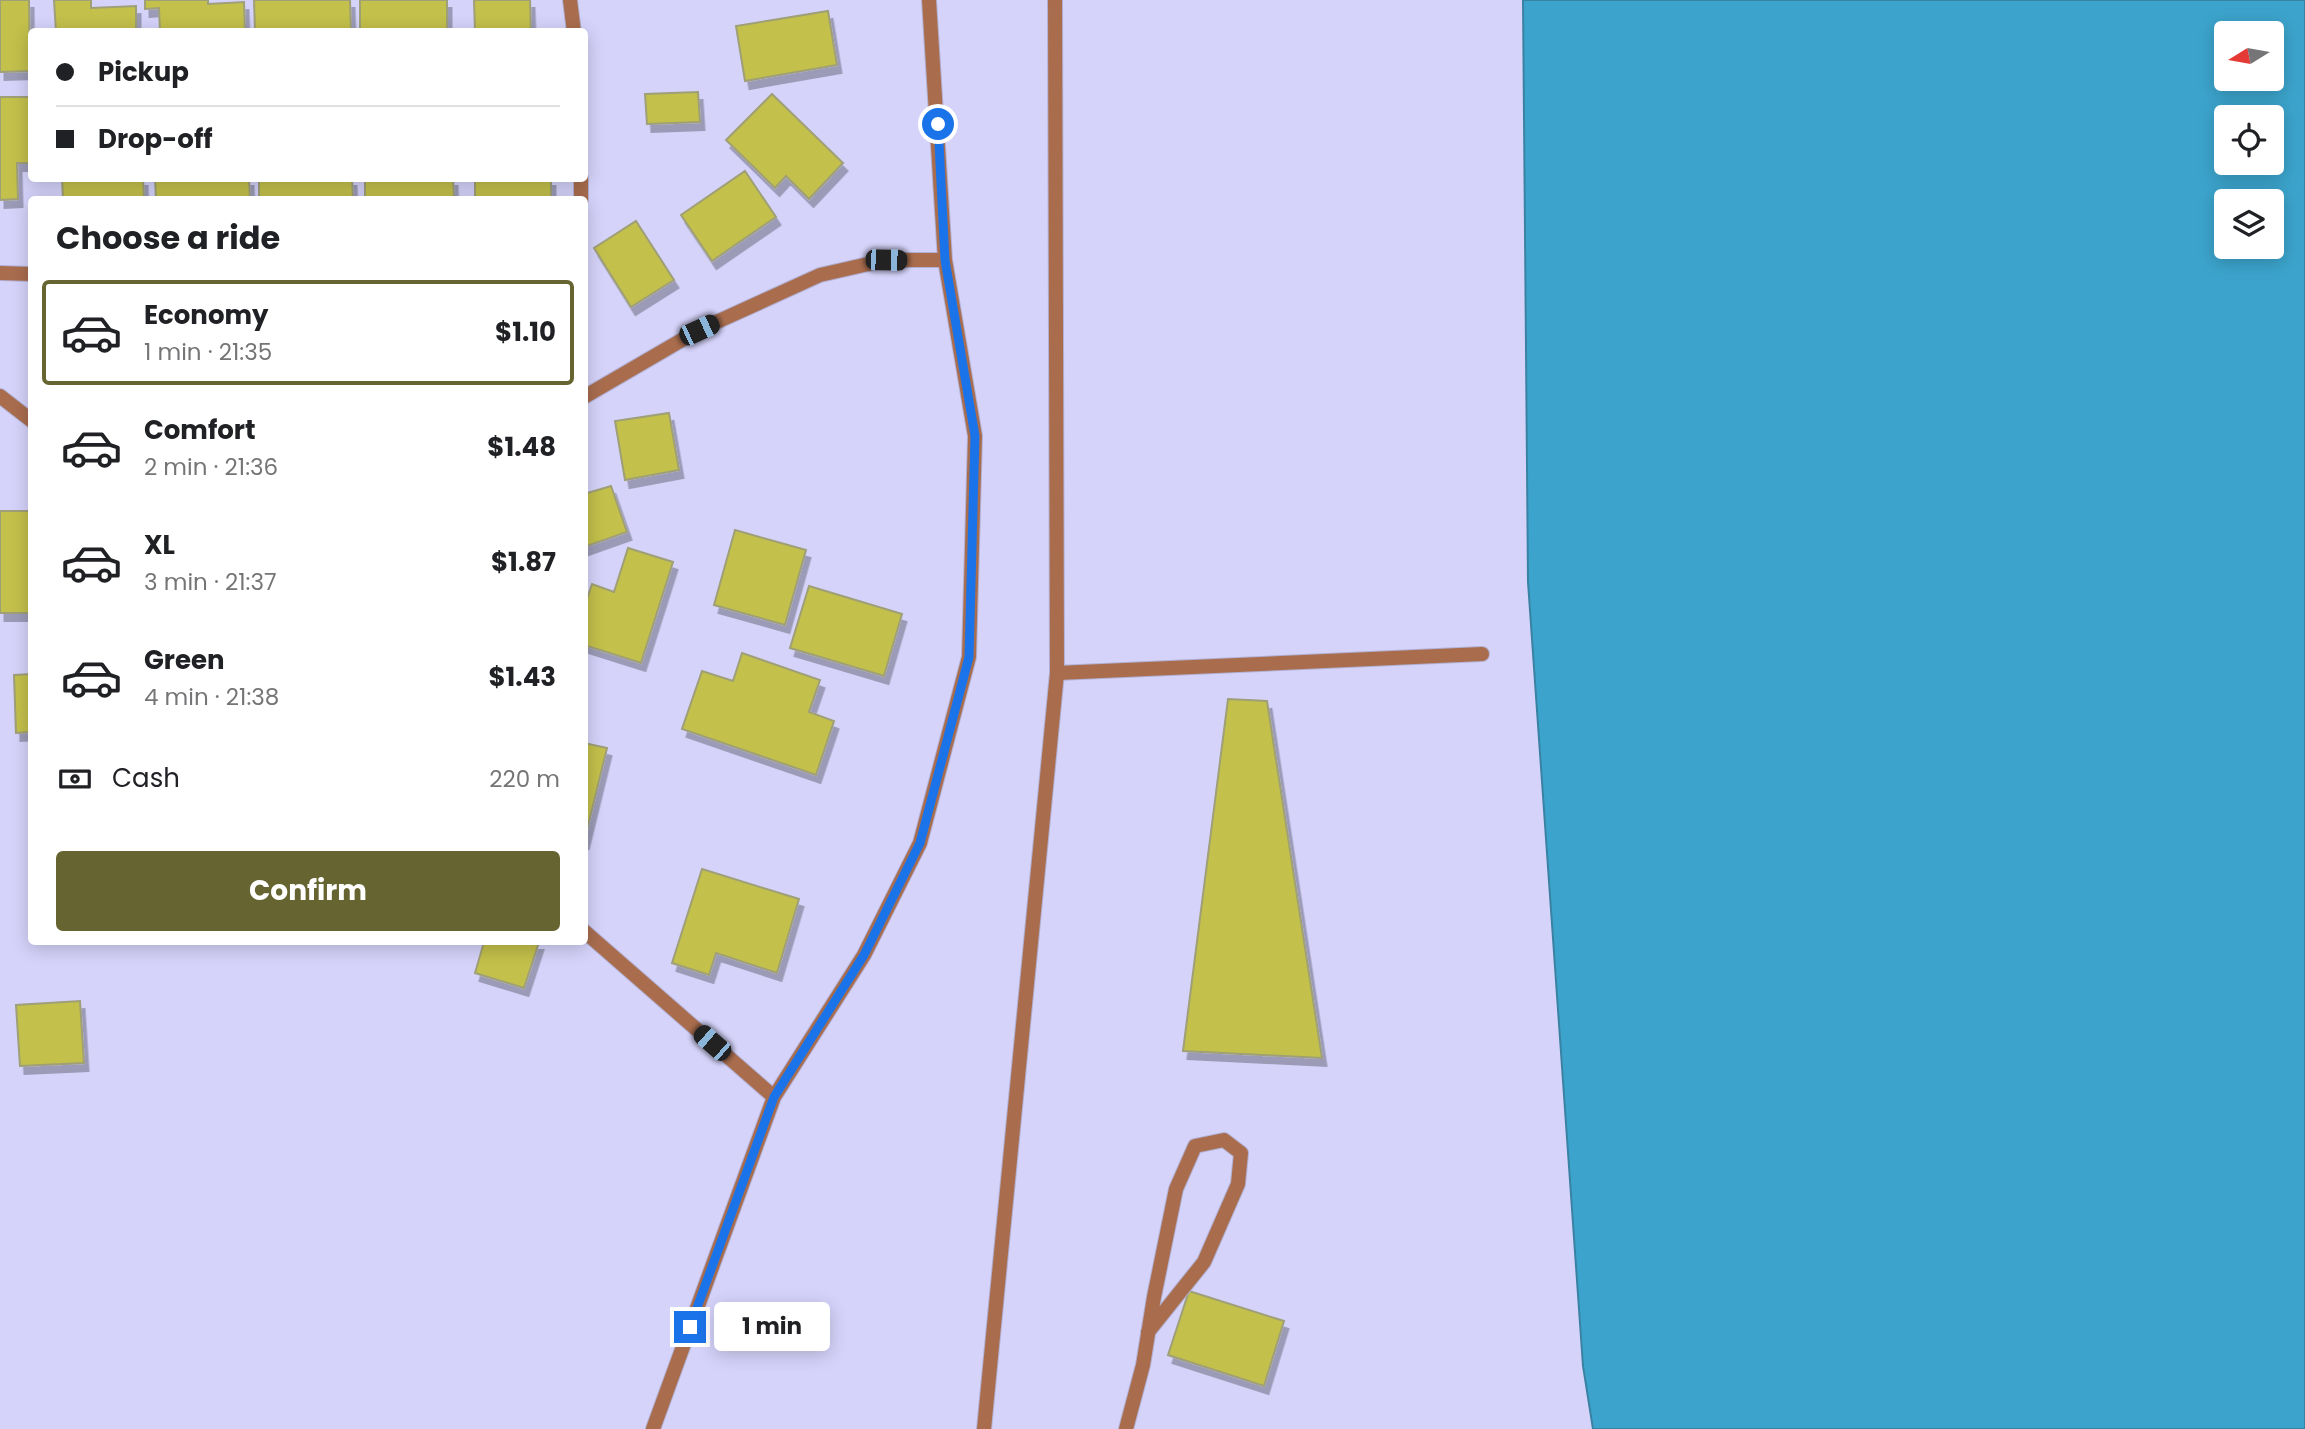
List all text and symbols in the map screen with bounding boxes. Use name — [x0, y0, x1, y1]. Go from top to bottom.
north arrow — [2214, 21, 2284, 91]
map controls — [2214, 21, 2284, 259]
text: Pickup — [98, 54, 189, 90]
button: locate — [2214, 105, 2284, 175]
route start — [922, 108, 954, 140]
text: Drop-off — [98, 121, 213, 157]
button: layers — [2214, 189, 2284, 259]
text: Choose a ride — [56, 215, 280, 260]
car — [865, 249, 908, 271]
text: Economy — [144, 297, 268, 333]
icon: car — [60, 301, 123, 364]
car — [676, 312, 723, 348]
text: $1.10 — [495, 314, 556, 350]
text: 1 min · 21:35 — [144, 336, 272, 368]
text: Comfort — [144, 412, 256, 448]
icon: car — [60, 416, 123, 479]
text: $1.48 — [487, 429, 556, 465]
text: 2 min · 21:36 — [144, 451, 278, 483]
text: XL — [144, 527, 175, 563]
icon: car — [60, 531, 123, 594]
text: $1.87 — [491, 544, 556, 580]
text: 3 min · 21:37 — [144, 566, 277, 598]
text: Green — [144, 642, 225, 678]
icon: car — [60, 646, 123, 709]
text: $1.43 — [488, 659, 556, 695]
text: 4 min · 21:38 — [144, 681, 279, 713]
icon: cash — [56, 760, 94, 798]
text: Cash — [112, 760, 180, 796]
text: 220 m — [489, 763, 560, 795]
button: Confirm — [56, 851, 560, 931]
car — [690, 1021, 735, 1065]
callout: 1 min — [714, 1302, 830, 1352]
text: 1 min — [742, 1310, 802, 1342]
route end — [674, 1311, 706, 1343]

